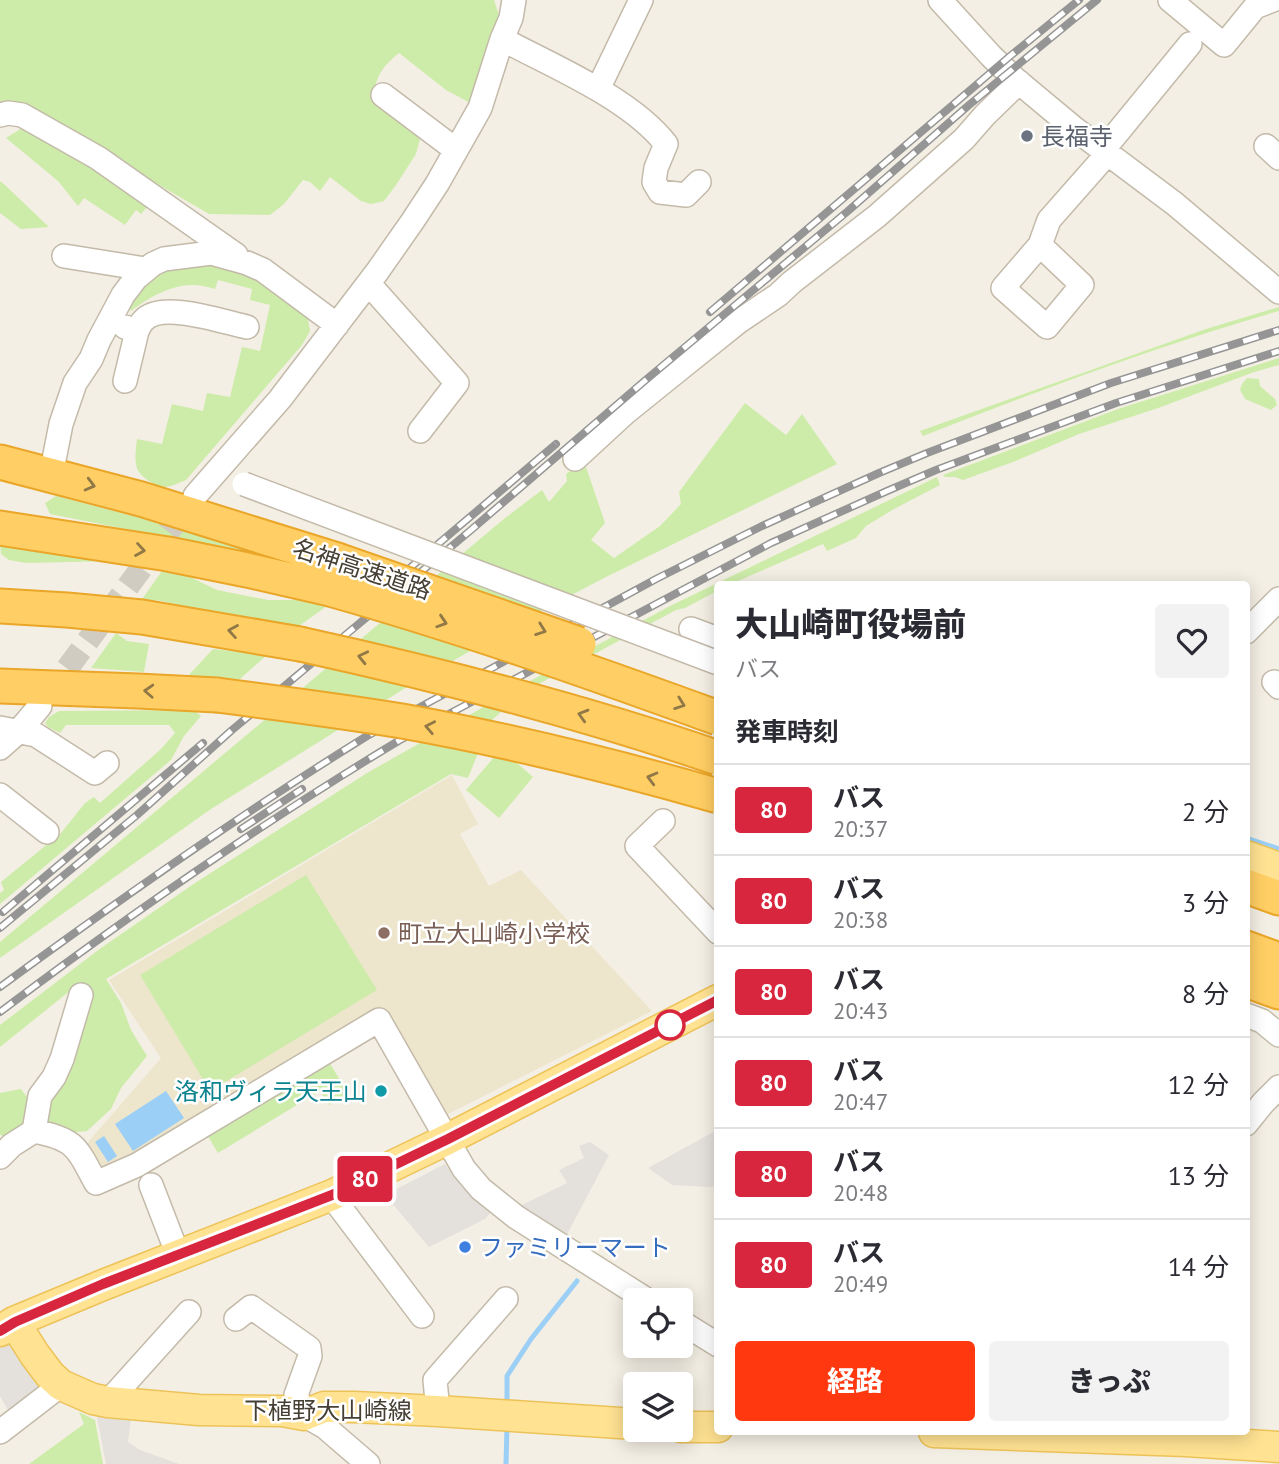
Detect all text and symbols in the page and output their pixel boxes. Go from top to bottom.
place label: 長福寺 [1041,121,1113,152]
marker: 長福寺 [1019,128,1035,144]
one-way arrow [84,477,96,492]
street label: 名神高速道路 [289,532,435,606]
one-way arrow [134,542,146,557]
text: 大山崎町役場前 [735,602,966,645]
button: heart [1155,604,1229,678]
one-way arrow [436,614,448,628]
one-way arrow [534,622,546,636]
one-way arrow [227,625,239,640]
one-way arrow [357,651,369,666]
text: バス [735,654,781,683]
one-way arrow [143,684,154,699]
one-way arrow [674,696,686,710]
one-way arrow [577,708,589,723]
text: 発車時刻 [735,715,839,748]
one-way arrow [424,720,436,735]
one-way arrow [646,771,658,786]
text: バス [833,781,885,814]
text: 80 [760,794,787,825]
text: 2 分 [1182,795,1229,828]
text: 20:37 [833,814,888,843]
text: バス [833,872,885,905]
text: 80 [760,885,787,916]
text: 3 分 [1182,886,1229,919]
text: 20:38 [833,905,888,934]
place label: 町立大山崎小学校 [398,918,590,949]
marker: 町立大山崎小学校 [376,925,392,941]
text: バス [833,963,885,996]
text: 80 [760,976,787,1007]
text: 8 分 [1182,977,1229,1010]
text: 20:43 [833,996,888,1025]
unlabelled marker [655,1010,685,1040]
text: バス [833,1054,885,1087]
text: 80 [760,1067,787,1098]
text: 12 分 [1168,1068,1229,1101]
place label: 洛和ヴィラ天王山 [175,1076,367,1107]
marker: 洛和ヴィラ天王山 [373,1083,389,1099]
text: 20:47 [833,1087,888,1116]
text: バス [833,1145,885,1178]
line badge: 80 [334,1156,396,1202]
text: 80 [760,1158,787,1189]
text: 13 分 [1168,1159,1229,1192]
text: 80 [351,1163,379,1194]
text: 20:48 [833,1178,888,1207]
place label: ファミリーマート [479,1232,671,1263]
text: バス [833,1236,885,1269]
marker: ファミリーマート [457,1239,473,1255]
text: 80 [760,1249,787,1280]
text: 14 分 [1168,1250,1229,1283]
text: 20:49 [833,1269,888,1298]
map controls [623,1288,693,1442]
button: locate [623,1288,693,1358]
button: 経路 [735,1341,975,1421]
button: きっぷ [989,1341,1229,1421]
button: layers [623,1372,693,1442]
street label: 下植野大山崎線 [244,1395,412,1426]

